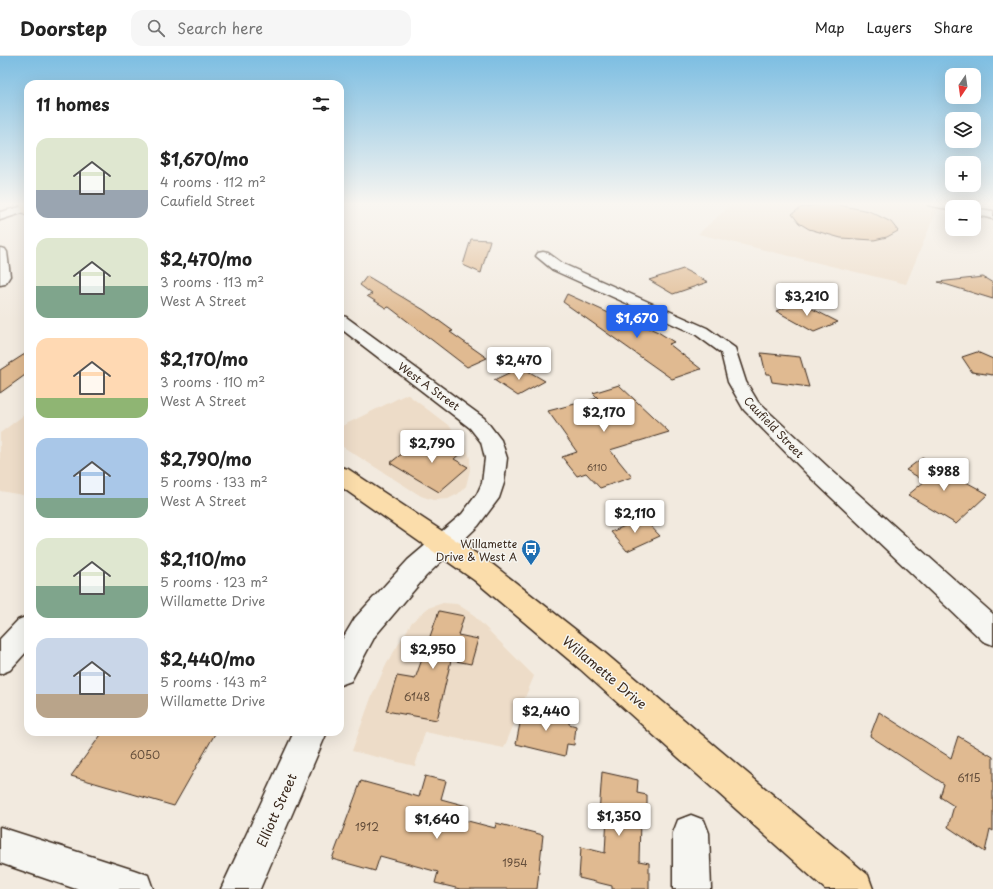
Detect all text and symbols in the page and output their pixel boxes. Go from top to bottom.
search box [131,10,411,46]
text: Doorstep [20,14,107,42]
text: Search here [177,16,263,39]
icon: search [145,17,167,39]
text: Map [815,17,845,38]
text: Layers [867,17,912,38]
text: Share [934,17,973,38]
north arrow [945,68,981,104]
map controls [945,68,981,236]
text: 11 homes [36,91,110,117]
icon: filters [310,93,332,115]
button: layers [945,112,981,148]
text: $1,670/mo [160,146,248,172]
icon: home [68,154,116,202]
button: + [945,156,981,192]
text: 4 rooms · 112 m² [160,172,266,191]
text: Caufield Street [160,191,255,210]
button: − [945,200,981,236]
text: $2,470/mo [160,246,252,272]
icon: home [68,254,116,302]
text: 3 rooms · 113 m² [160,272,264,291]
pin: $3,210 [774,283,840,317]
text: $3,210 [785,286,829,305]
text: West A Street [160,291,246,310]
pin: $1,670 [604,305,670,339]
text: $1,670 [615,308,659,327]
text: $2,170/mo [160,346,248,372]
pin: $2,470 [486,347,552,381]
text: $2,470 [496,350,542,369]
icon: home [68,354,116,402]
street label: West A Street [395,358,464,415]
text: 3 rooms · 110 m² [160,372,265,391]
text: West A Street [160,391,246,410]
street label: Caufield Street [740,392,808,462]
pin: $2,170 [571,399,637,433]
text: $2,170 [583,402,625,421]
pin: $2,790 [399,430,465,464]
text: $2,790 [409,433,455,452]
text: $2,790/mo [160,446,251,472]
icon: home [68,454,116,502]
pin: $988 [920,458,968,492]
house number: 6110 [587,460,607,474]
text: $988 [928,461,960,480]
text: 5 rooms · 133 m² [160,472,268,491]
text: West A Street [160,491,246,510]
pin: $2,110 [602,500,668,534]
text: $2,110 [614,503,656,522]
place label: Willamette Drive & West A [436,535,517,565]
bus stop icon: Willamette Drive & West A [520,538,542,566]
text: $2,110/mo [160,546,246,572]
icon: home [68,554,116,602]
text: 5 rooms · 123 m² [160,572,268,591]
text: Willamette Drive [160,591,265,610]
street label: Willamette Drive [559,631,651,713]
pin: $2,950 [400,636,466,670]
text: $2,950 [410,639,456,658]
text: $2,440/mo [160,646,255,672]
icon: home [68,654,116,702]
text: 5 rooms · 143 m² [160,672,267,691]
house number: 6148 [404,688,430,705]
text: Willamette Drive [160,691,265,710]
pin: $2,440 [513,698,579,732]
text: $2,440 [522,701,570,720]
house number: 6050 [130,746,160,763]
house number: 6115 [957,769,981,786]
street label: Elliott Street [251,770,301,850]
pin: $1,350 [586,803,652,837]
pin: $1,640 [404,806,470,840]
text: $1,350 [597,806,641,825]
text: $1,640 [414,809,460,828]
house number: 1912 [355,818,379,835]
house number: 1954 [502,854,528,871]

